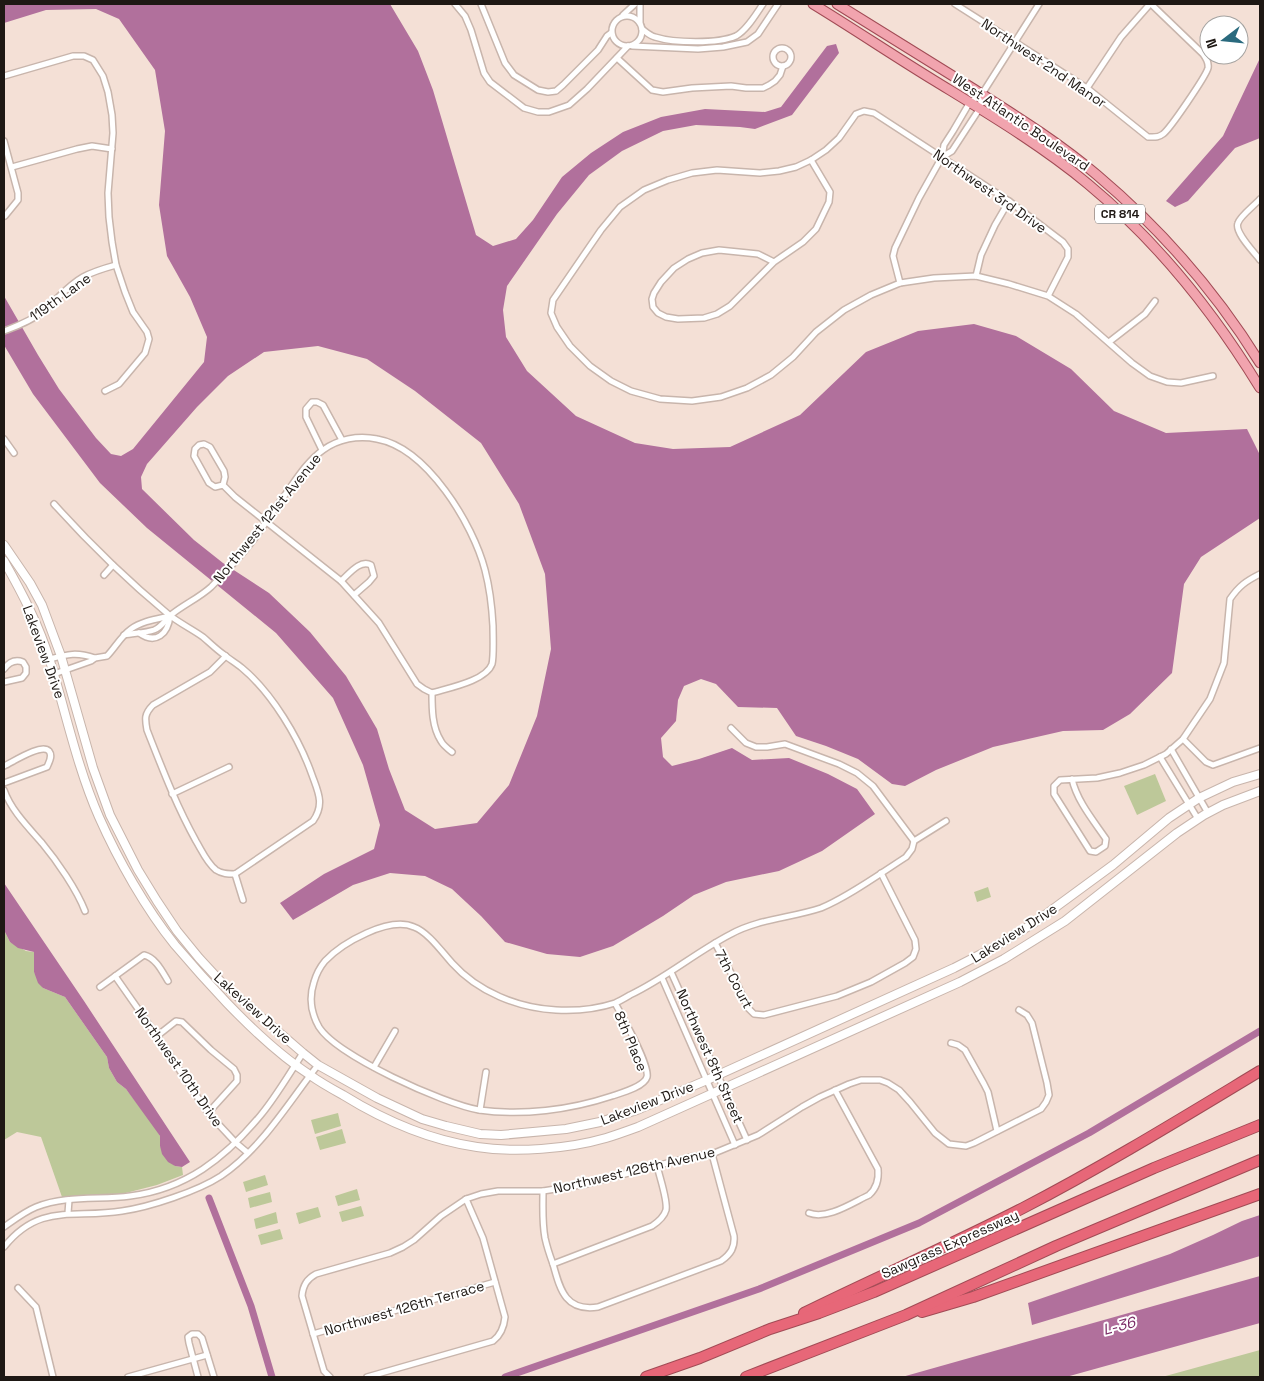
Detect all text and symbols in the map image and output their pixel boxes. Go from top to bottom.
street label: Northwest 2nd Manor [978,14,1110,112]
north arrow [1199,15,1249,65]
text: N [1202,37,1221,51]
street label: West Atlantic Boulevard [949,69,1093,175]
street label: Northwest 3rd Drive [930,145,1050,237]
road number: CR 814 [1095,204,1145,223]
street label: 119th Lane [26,269,94,325]
street label: Northwest 121st Avenue [209,450,325,586]
street label: Lakeview Drive [19,603,69,701]
street label: Lakeview Drive [968,899,1060,967]
street label: 7th Court [711,946,757,1012]
street label: Lakeview Drive [210,968,296,1048]
street label: Northwest 8th Street [672,986,748,1126]
street label: Northwest 10th Drive [131,1004,227,1130]
street label: 8th Place [610,1008,652,1074]
street label: Lakeview Drive [598,1077,696,1129]
street label: Northwest 126th Avenue [551,1143,717,1197]
street label: Sawgrass Expressway [878,1206,1022,1282]
street label: Northwest 126th Terrace [322,1276,486,1340]
water label: L-36 [1101,1312,1139,1339]

